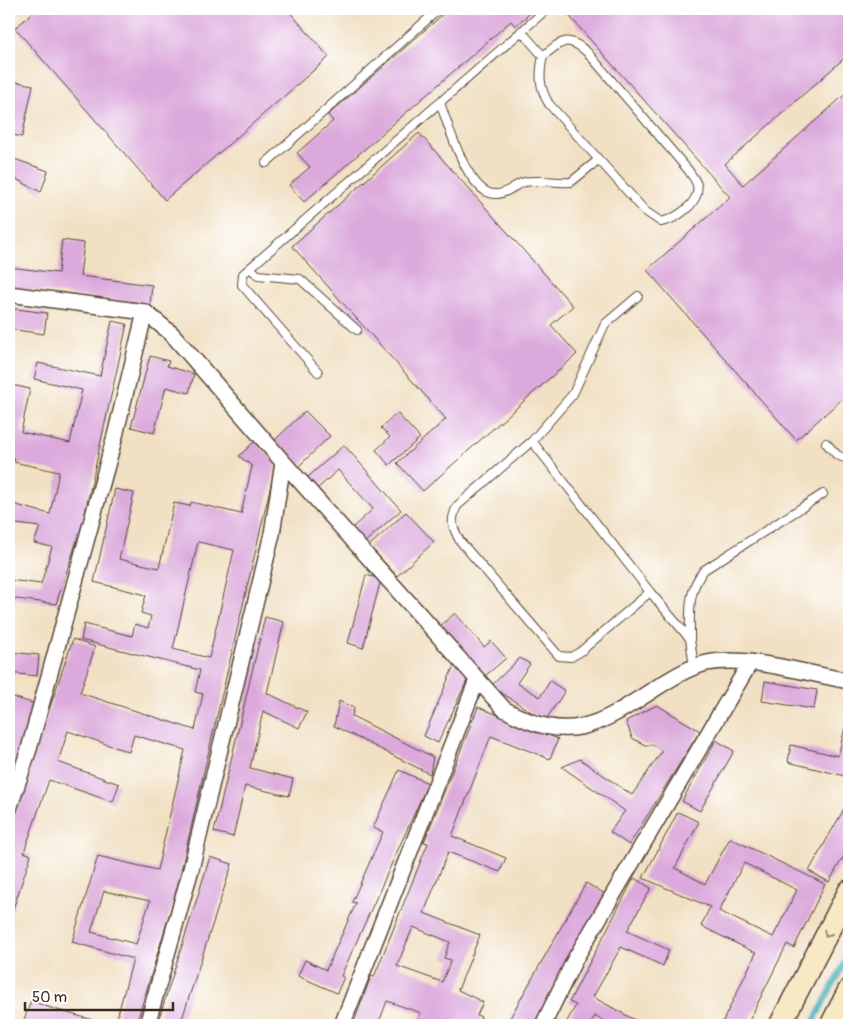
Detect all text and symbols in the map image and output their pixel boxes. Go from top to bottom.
one-way arrow [823,929,833,938]
scale bar [25,979,172,1011]
text: 50 m [32,988,67,1007]

